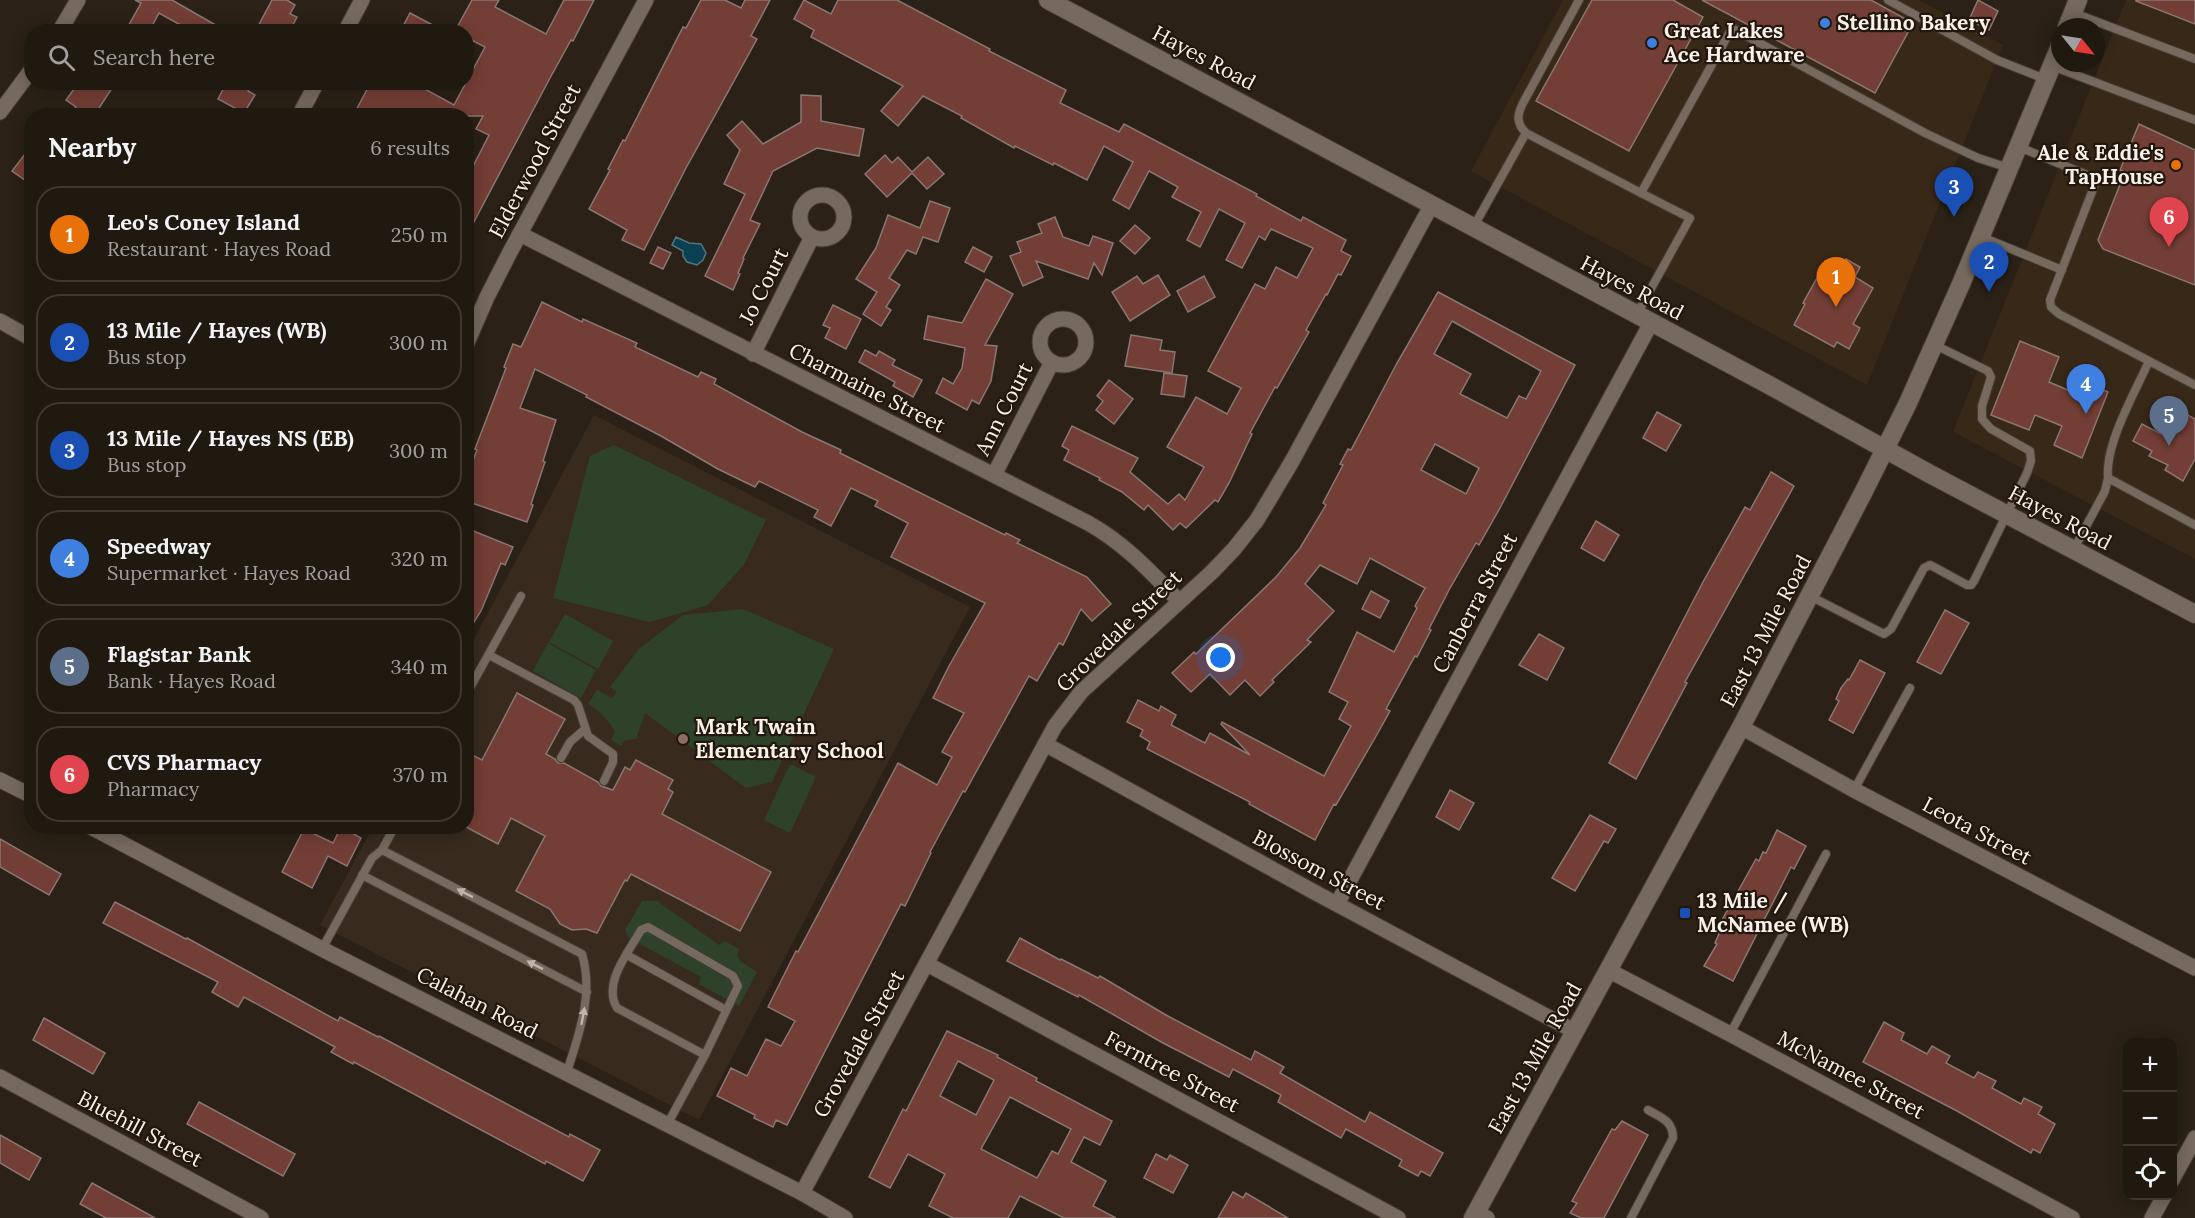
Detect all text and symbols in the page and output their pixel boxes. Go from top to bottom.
place label: Stellino Bakery [1837,9,1991,36]
marker: Stellino Bakery [1818,16,1832,30]
place label: Great Lakes Ace Hardware [1664,17,1805,68]
north arrow [2051,18,2105,72]
street label: Hayes Road [1148,19,1260,96]
search box [24,24,474,90]
marker: Great Lakes Ace Hardware [1645,36,1659,50]
icon: search [45,41,78,74]
text: Search here [93,43,215,71]
street label: Elderwood Street [483,78,587,242]
text: Nearby [48,131,136,164]
text: 6 results [370,135,450,160]
place label: Ale & Eddie's TapHouse [2037,139,2164,190]
marker: Ale & Eddie's TapHouse [2169,158,2183,172]
pin: 3 [1934,168,1974,217]
pin: 6 [2150,198,2188,247]
text: Leo's Coney Island [107,208,300,236]
text: 1 [65,222,74,247]
text: 250 m [391,222,448,247]
text: Restaurant · Hayes Road [107,236,331,261]
street label: Jo Court [732,242,795,330]
pin: 2 [1970,242,2008,292]
street label: Hayes Road [1576,249,1688,326]
pin: 1 [1816,258,1856,307]
text: 13 Mile / Hayes (WB) [107,316,327,344]
text: 2 [64,330,75,355]
text: 300 m [389,330,448,355]
street label: Charmaine Street [785,337,951,439]
text: Bus stop [107,344,186,369]
street label: Ann Court [968,357,1039,461]
pin: 4 [2066,364,2106,414]
pin: 5 [2150,396,2188,446]
text: 13 Mile / Hayes NS (EB) [107,424,354,452]
text: 3 [64,438,75,463]
text: 300 m [389,438,448,463]
text: Bus stop [107,452,186,477]
street label: Hayes Road [2004,479,2116,556]
street label: Canberra Street [1426,527,1523,678]
text: Speedway [107,532,211,560]
text: 4 [64,546,75,571]
text: 320 m [391,546,448,571]
street label: East 13 Mile Road [1714,550,1817,712]
text: Supermarket · Hayes Road [107,560,351,585]
street label: Grovedale Street [1050,563,1188,697]
text: Flagstar Bank [107,640,251,668]
your location [1206,643,1235,672]
text: 5 [64,654,75,679]
text: 340 m [390,654,448,679]
text: Bank · Hayes Road [107,668,276,693]
place label: Mark Twain Elementary School [695,713,884,764]
marker: Mark Twain Elementary School [676,732,690,746]
text: CVS Pharmacy [107,748,261,776]
text: 6 [64,762,75,787]
text: 370 m [393,762,448,787]
text: Pharmacy [107,776,199,801]
street label: Leota Street [1918,791,2037,871]
street label: Blossom Street [1248,823,1391,916]
place label: 13 Mile / McNamee (WB) [1697,887,1849,938]
one-way arrow [456,888,473,898]
marker: 13 Mile / McNamee (WB) [1678,906,1692,920]
street label: Calahan Road [412,960,542,1045]
one-way arrow [526,960,543,970]
street label: Grovedale Street [807,965,911,1122]
street label: East 13 Mile Road [1482,977,1587,1138]
one-way arrow [579,1007,588,1026]
street label: McNamee Street [1773,1024,1930,1125]
street label: Ferntree Street [1100,1025,1245,1119]
map controls [2123,1038,2177,1200]
button: + [2123,1038,2177,1092]
street label: Bluehill Street [73,1084,208,1173]
button: − [2123,1092,2177,1146]
button: locate [2123,1146,2177,1200]

